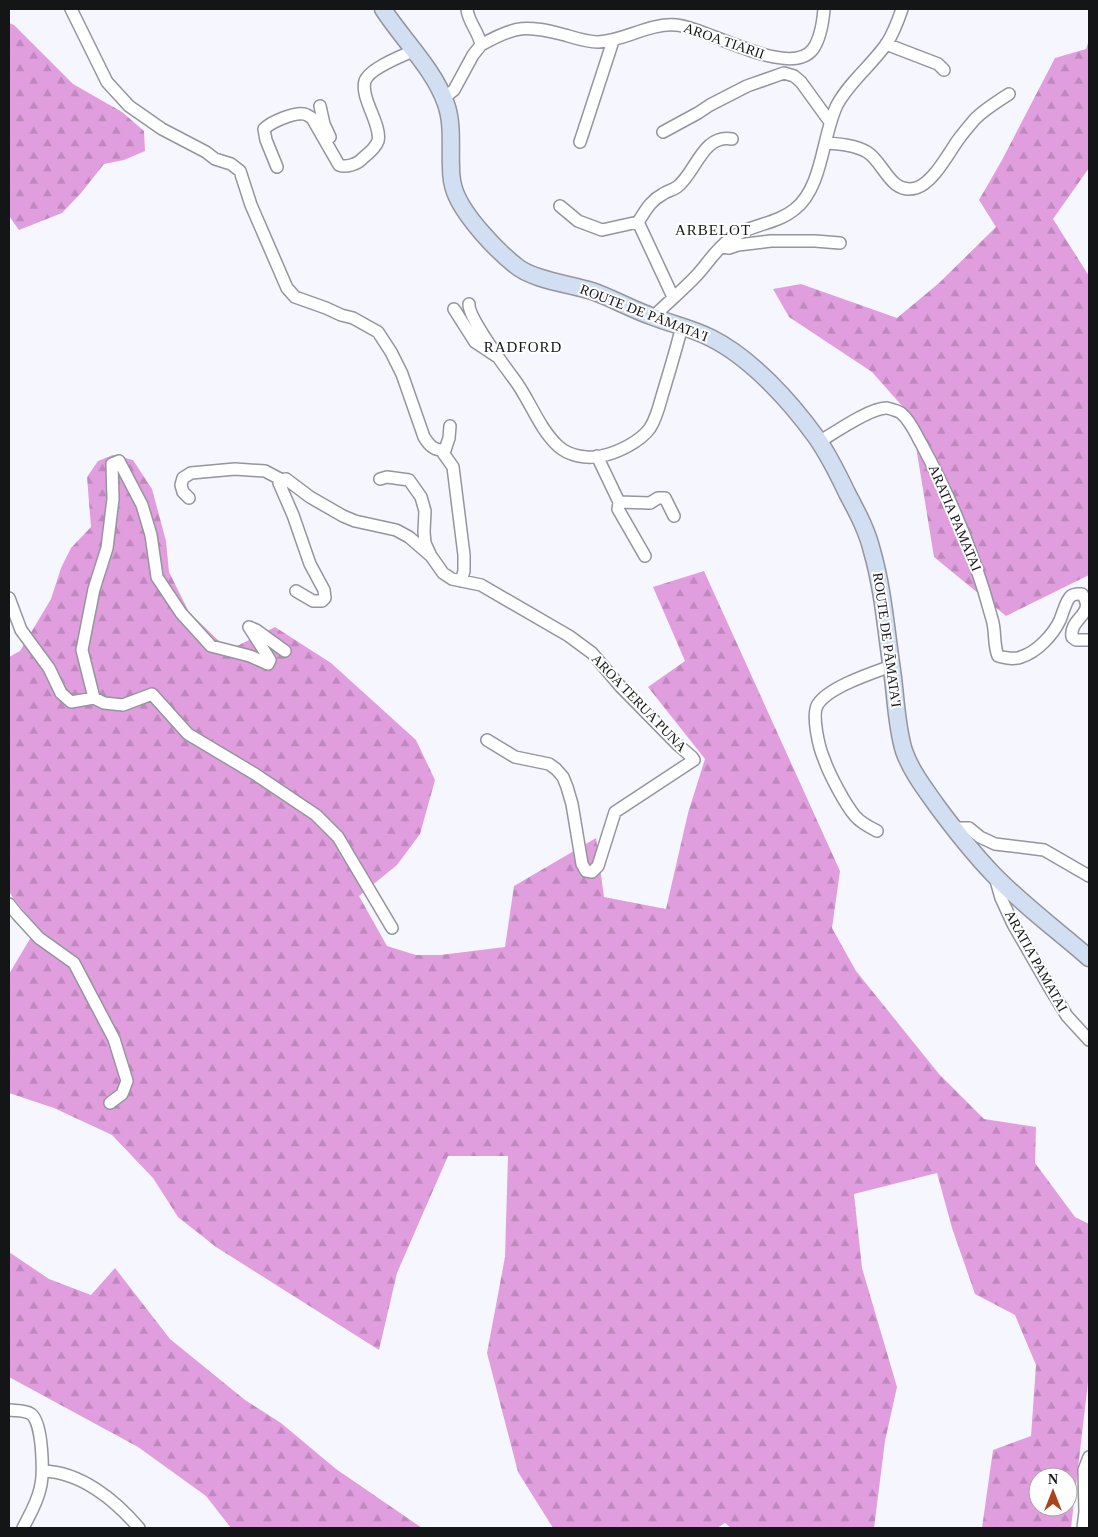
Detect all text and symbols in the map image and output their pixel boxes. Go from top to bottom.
street label: AROA TIARII [682,20,767,62]
district label: ARBELOT [675,222,751,238]
street label: ROUTE DE PĀMATA'I [578,282,710,344]
district label: RADFORD [484,339,562,355]
street label: ARATIA PAMATAI [926,463,984,574]
street label: ROUTE DE PĀMATA'I [870,572,904,709]
street label: AROA TERUA PUNA [589,651,690,755]
street label: ARATIA PAMATAI [1002,908,1070,1015]
north arrow [1028,1467,1078,1517]
text: N [1048,1472,1058,1487]

